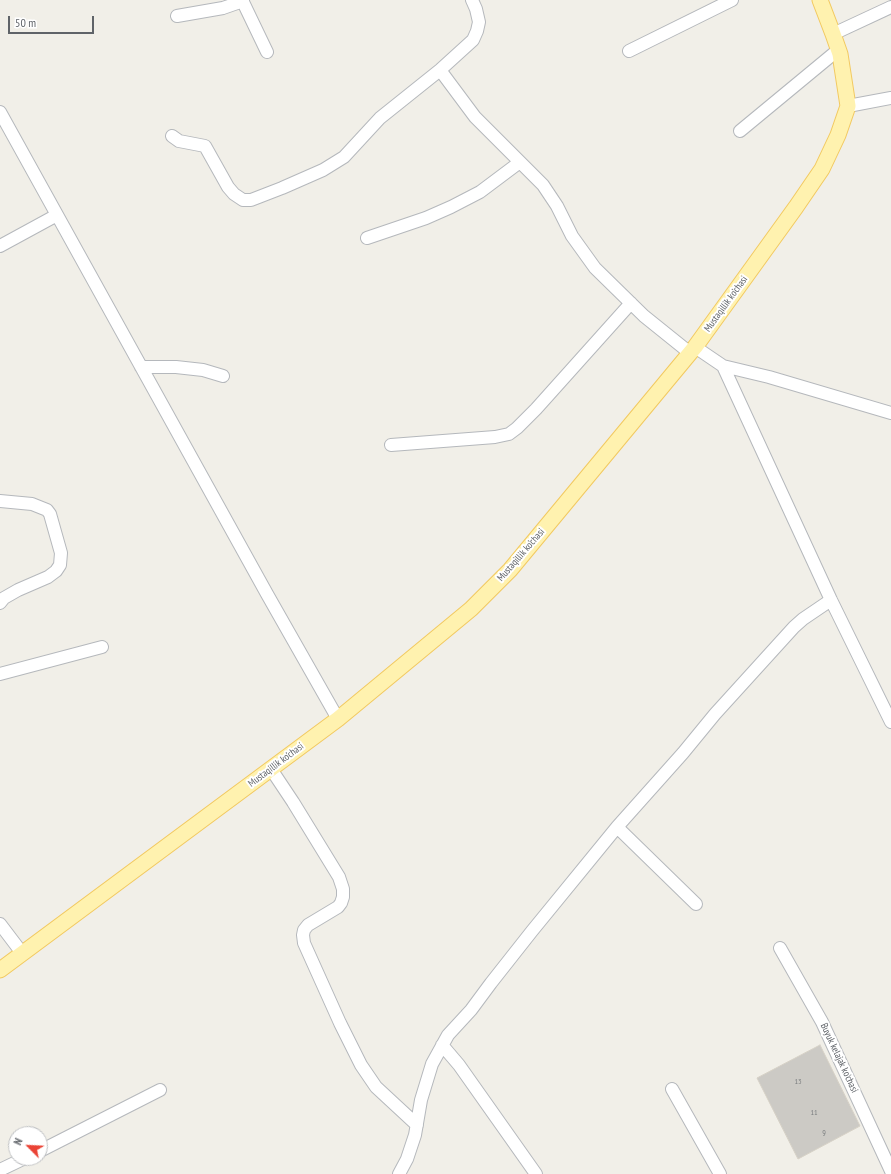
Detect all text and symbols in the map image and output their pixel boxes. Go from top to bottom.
scale bar [10,8,96,34]
text: 50 m [15,15,36,30]
street label: Mustaqillik ko’chasi [702,274,750,334]
street label: Mustaqillik ko’chasi [495,526,547,584]
street label: Mustaqillik ko’chasi [246,740,306,790]
street label: Buyuk kelajak ko'chasi [818,1021,860,1095]
house number: 13 [794,1077,802,1087]
house number: 11 [810,1108,818,1118]
north arrow [8,1126,48,1166]
house number: 9 [822,1128,826,1138]
text: N [10,1136,26,1147]

